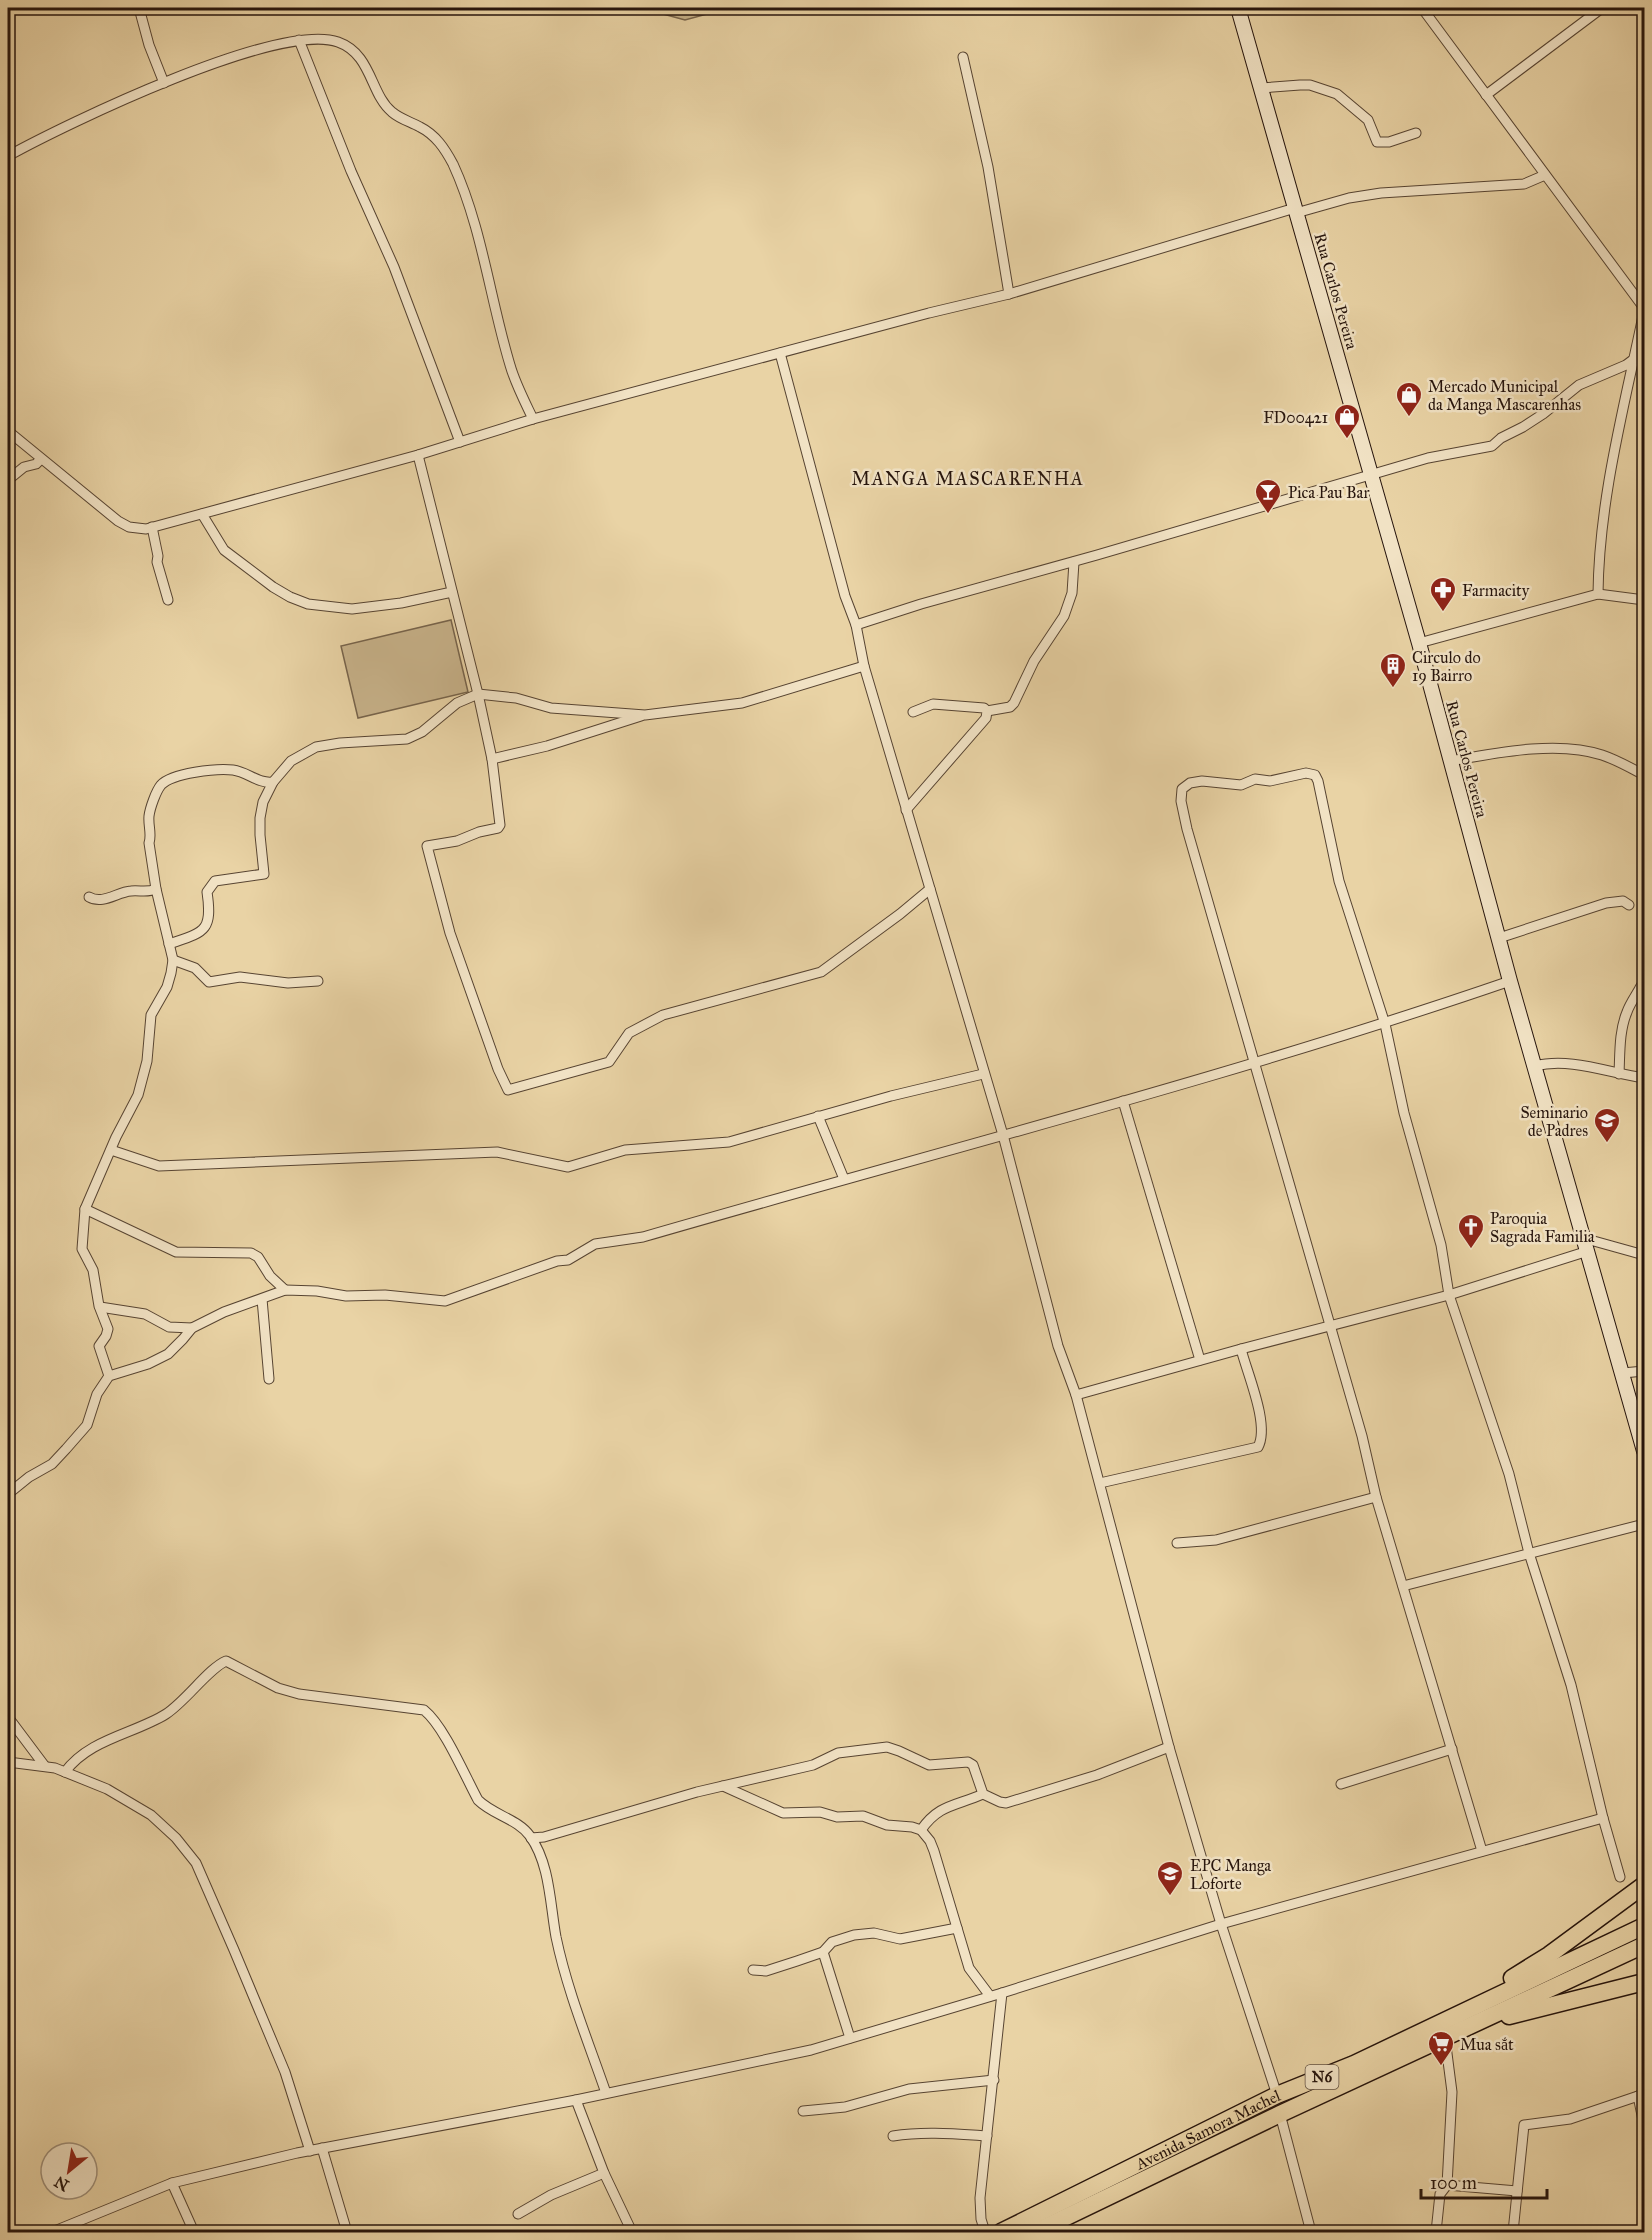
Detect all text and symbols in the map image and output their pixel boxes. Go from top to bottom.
street label: Rua Carlos Pereira [1310,231,1362,352]
place label: Mercado Municipal da Manga Mascarenhas [1428,377,1581,415]
shop icon: Mercado Municipal da Manga Mascarenhas [1394,380,1424,418]
shop icon: FD00421 [1332,402,1362,440]
place label: FD00421 [1263,408,1328,427]
district label: MANGA MASCARENHA [852,468,1084,490]
bar icon: Pica Pau Bar [1253,477,1283,515]
place label: Pica Pau Bar [1288,483,1369,502]
pharmacy icon: Farmacity [1428,575,1458,613]
place label: Farmacity [1462,581,1530,600]
place label: Circulo do 19 Bairro [1412,648,1481,685]
building icon: Circulo do 19 Bairro [1378,651,1408,689]
street label: Rua Carlos Pereira [1442,698,1492,820]
place label: Seminario de Padres [1520,1103,1588,1140]
school or university icon: Seminario de Padres [1592,1106,1622,1144]
place label: Paroquia Sagrada Familia [1490,1209,1595,1247]
church icon: Paroquia Sagrada Familia [1456,1212,1486,1250]
place label: EPC Manga Loforte [1190,1856,1271,1893]
school or university icon: EPC Manga Loforte [1155,1859,1185,1897]
supermarket icon: Mua sắt [1426,2029,1456,2067]
place label: Mua sắt [1460,2035,1514,2054]
road number: N6 [1306,2065,1338,2089]
street label: Avenida Samora Machel [1132,2085,1283,2174]
north arrow [39,2141,99,2201]
scale bar [1421,2162,1547,2200]
text: N [51,2172,72,2195]
text: 100 m [1430,2172,1477,2194]

